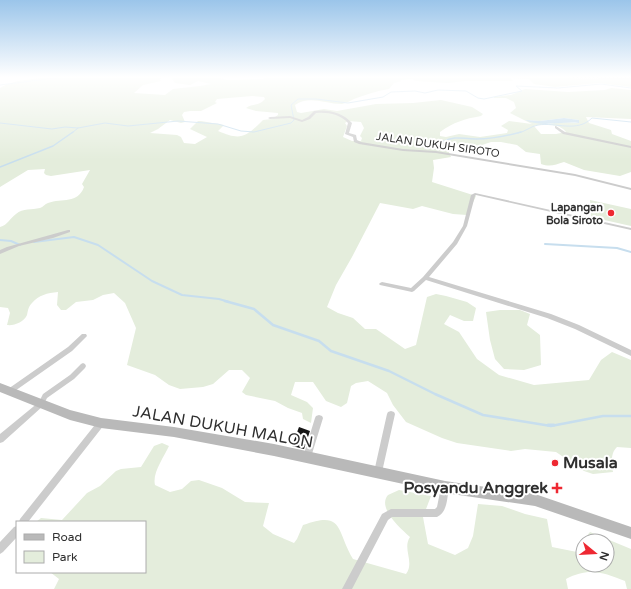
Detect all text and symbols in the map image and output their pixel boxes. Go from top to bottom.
street label: JALAN DUKUH SIROTO [375,130,501,160]
place label: Lapangan Bola Siroto [546,201,603,227]
marker: Lapangan Bola Siroto [606,208,616,218]
street label: JALAN DUKUH MALON [131,401,315,453]
place label: Musala [563,453,618,473]
marker: Musala [550,458,560,468]
place label: Posyandu Anggrek [403,478,548,498]
marker: Posyandu Anggrek [551,482,563,494]
legend [16,521,146,573]
text: Road [52,530,82,544]
north arrow [575,533,615,573]
text: Park [52,550,78,564]
text: N [596,550,612,562]

